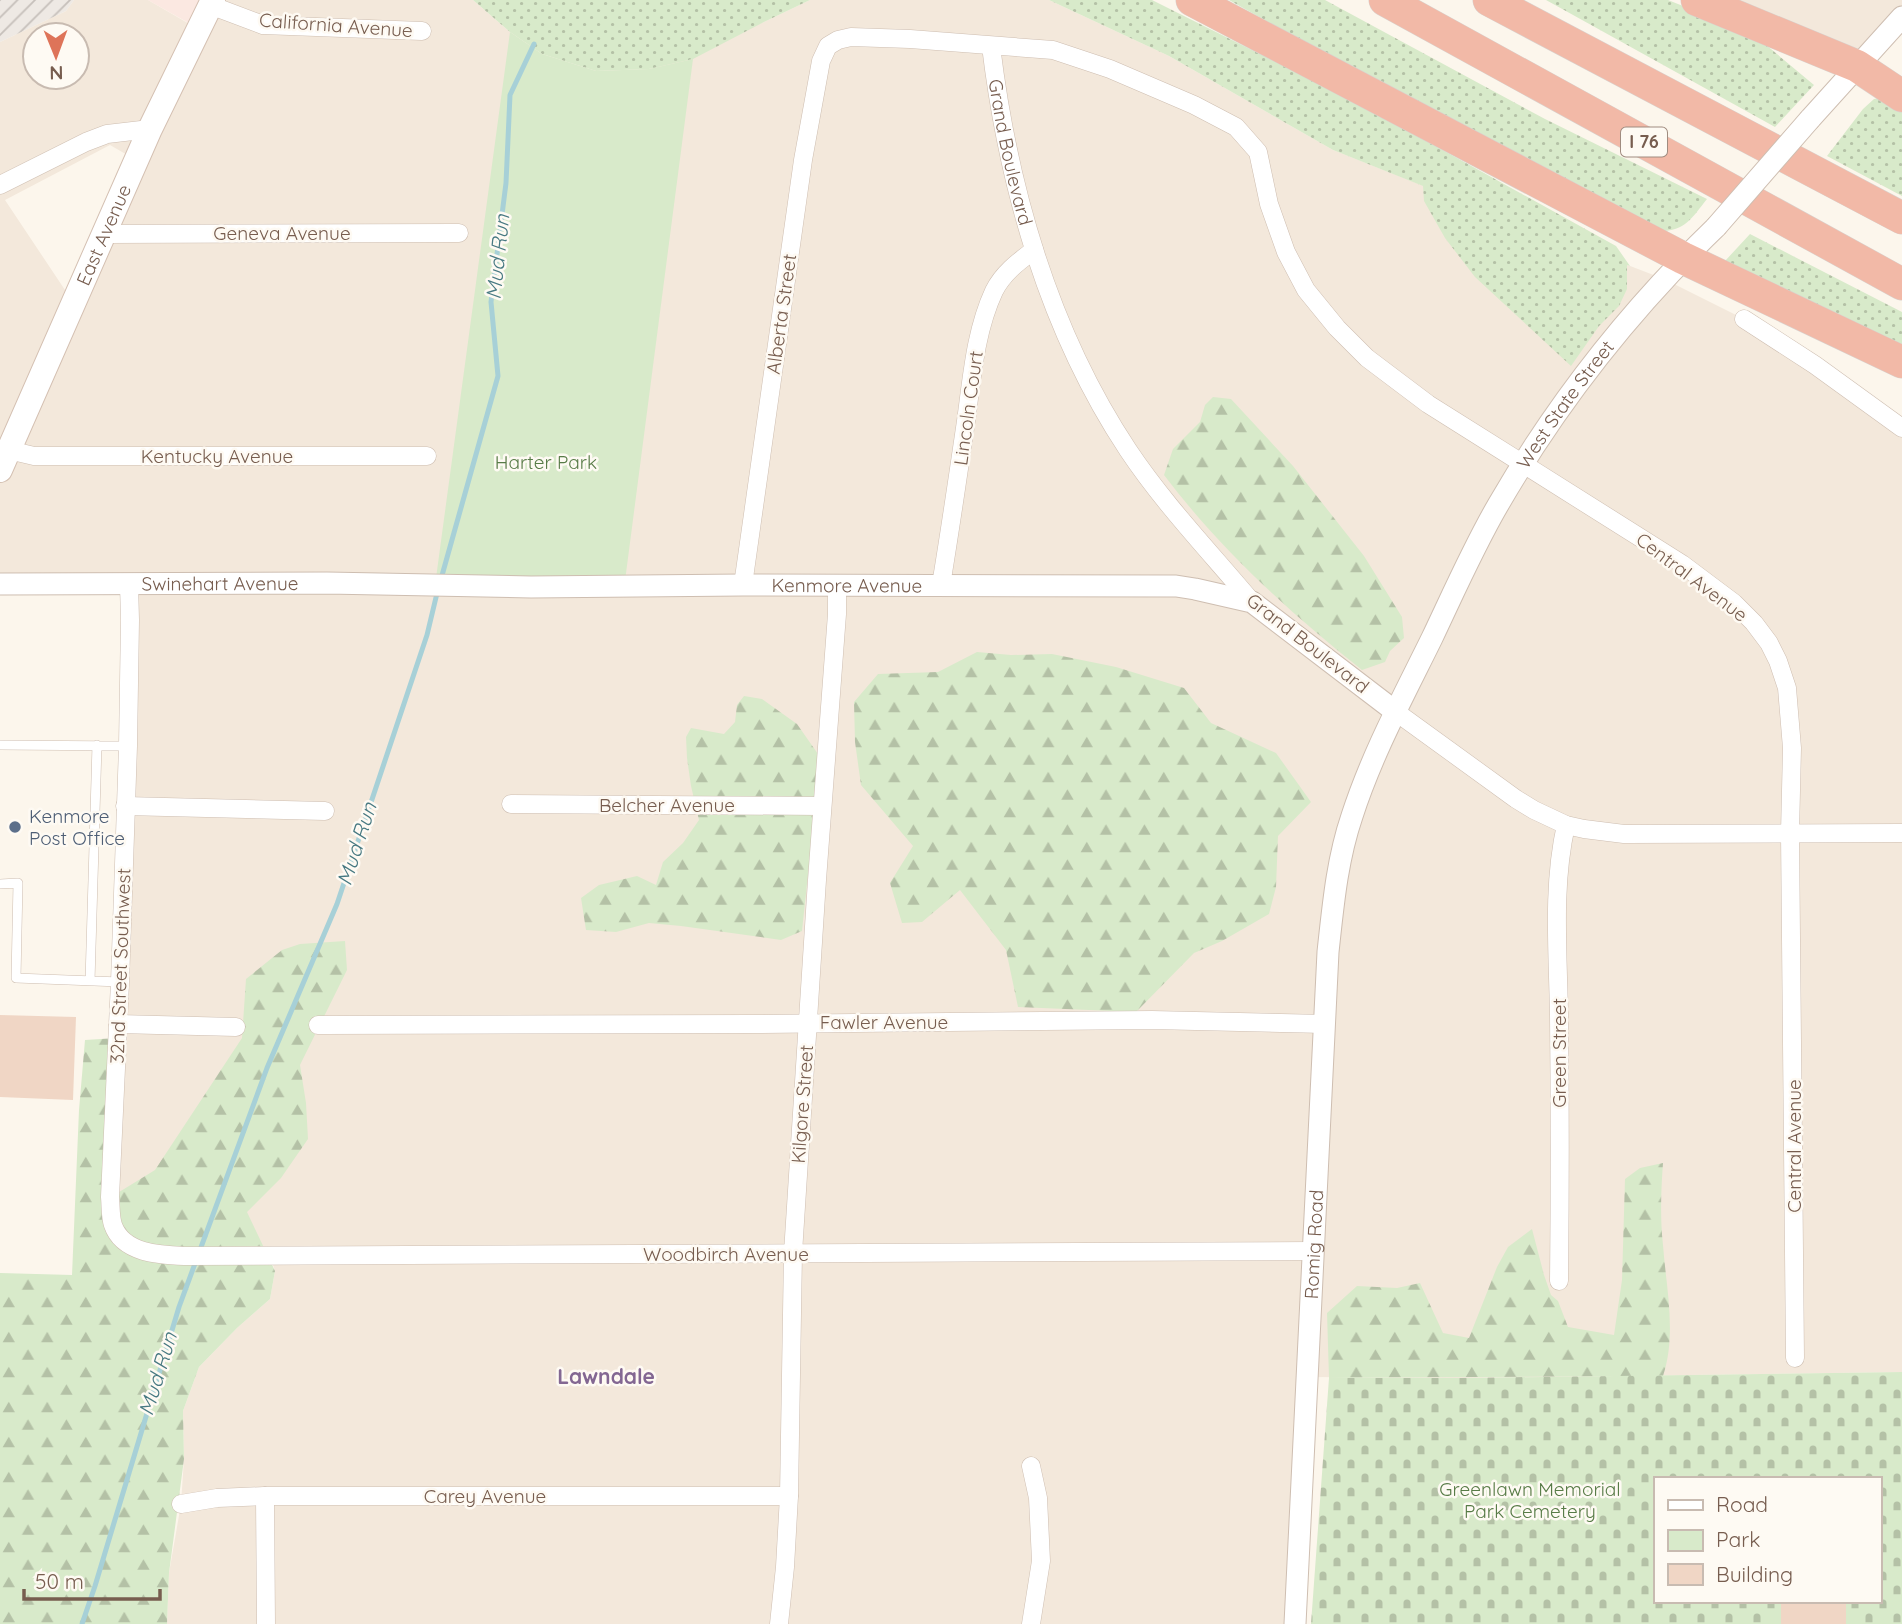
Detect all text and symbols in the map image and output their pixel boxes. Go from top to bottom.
street label: California Avenue [258,8,414,42]
north arrow [21,21,91,91]
text: N [49,61,63,85]
street label: Grand Boulevard [984,77,1038,228]
road number: I 76 [1621,127,1667,156]
street label: East Avenue [71,181,136,289]
water label: Mud Run [480,212,515,301]
street label: Geneva Avenue [213,221,351,245]
street label: Alberta Street [761,252,801,376]
street label: West State Street [1511,335,1619,473]
street label: Lincoln Court [948,349,988,467]
street label: Kentucky Avenue [141,444,293,468]
park label: Harter Park [495,450,597,474]
street label: Central Avenue [1631,527,1753,627]
street label: Swinehart Avenue [141,571,299,596]
street label: Kenmore Avenue [771,573,922,597]
street label: Grand Boulevard [1242,588,1374,698]
street label: Belcher Avenue [599,793,735,817]
water label: Mud Run [330,798,382,888]
place label: Kenmore Post Office [29,804,125,850]
marker: Kenmore Post Office [7,819,23,835]
street label: 32nd Street Southwest [105,868,135,1064]
street label: Green Street [1547,998,1571,1108]
street label: Fawler Avenue [820,1010,948,1034]
street label: Kilgore Street [786,1044,818,1164]
street label: Central Avenue [1782,1079,1806,1213]
street label: Romig Road [1299,1189,1328,1300]
street label: Woodbirch Avenue [643,1242,809,1266]
water label: Mud Run [132,1328,182,1419]
district label: Lawndale [557,1363,655,1389]
park label: Greenlawn Memorial Park Cemetery [1439,1477,1621,1523]
legend [1654,1477,1881,1603]
street label: Carey Avenue [424,1484,546,1508]
text: Road [1716,1491,1768,1517]
text: Park [1716,1526,1760,1552]
scale bar [24,1558,161,1602]
text: Building [1716,1561,1793,1587]
text: 50 m [35,1568,84,1594]

